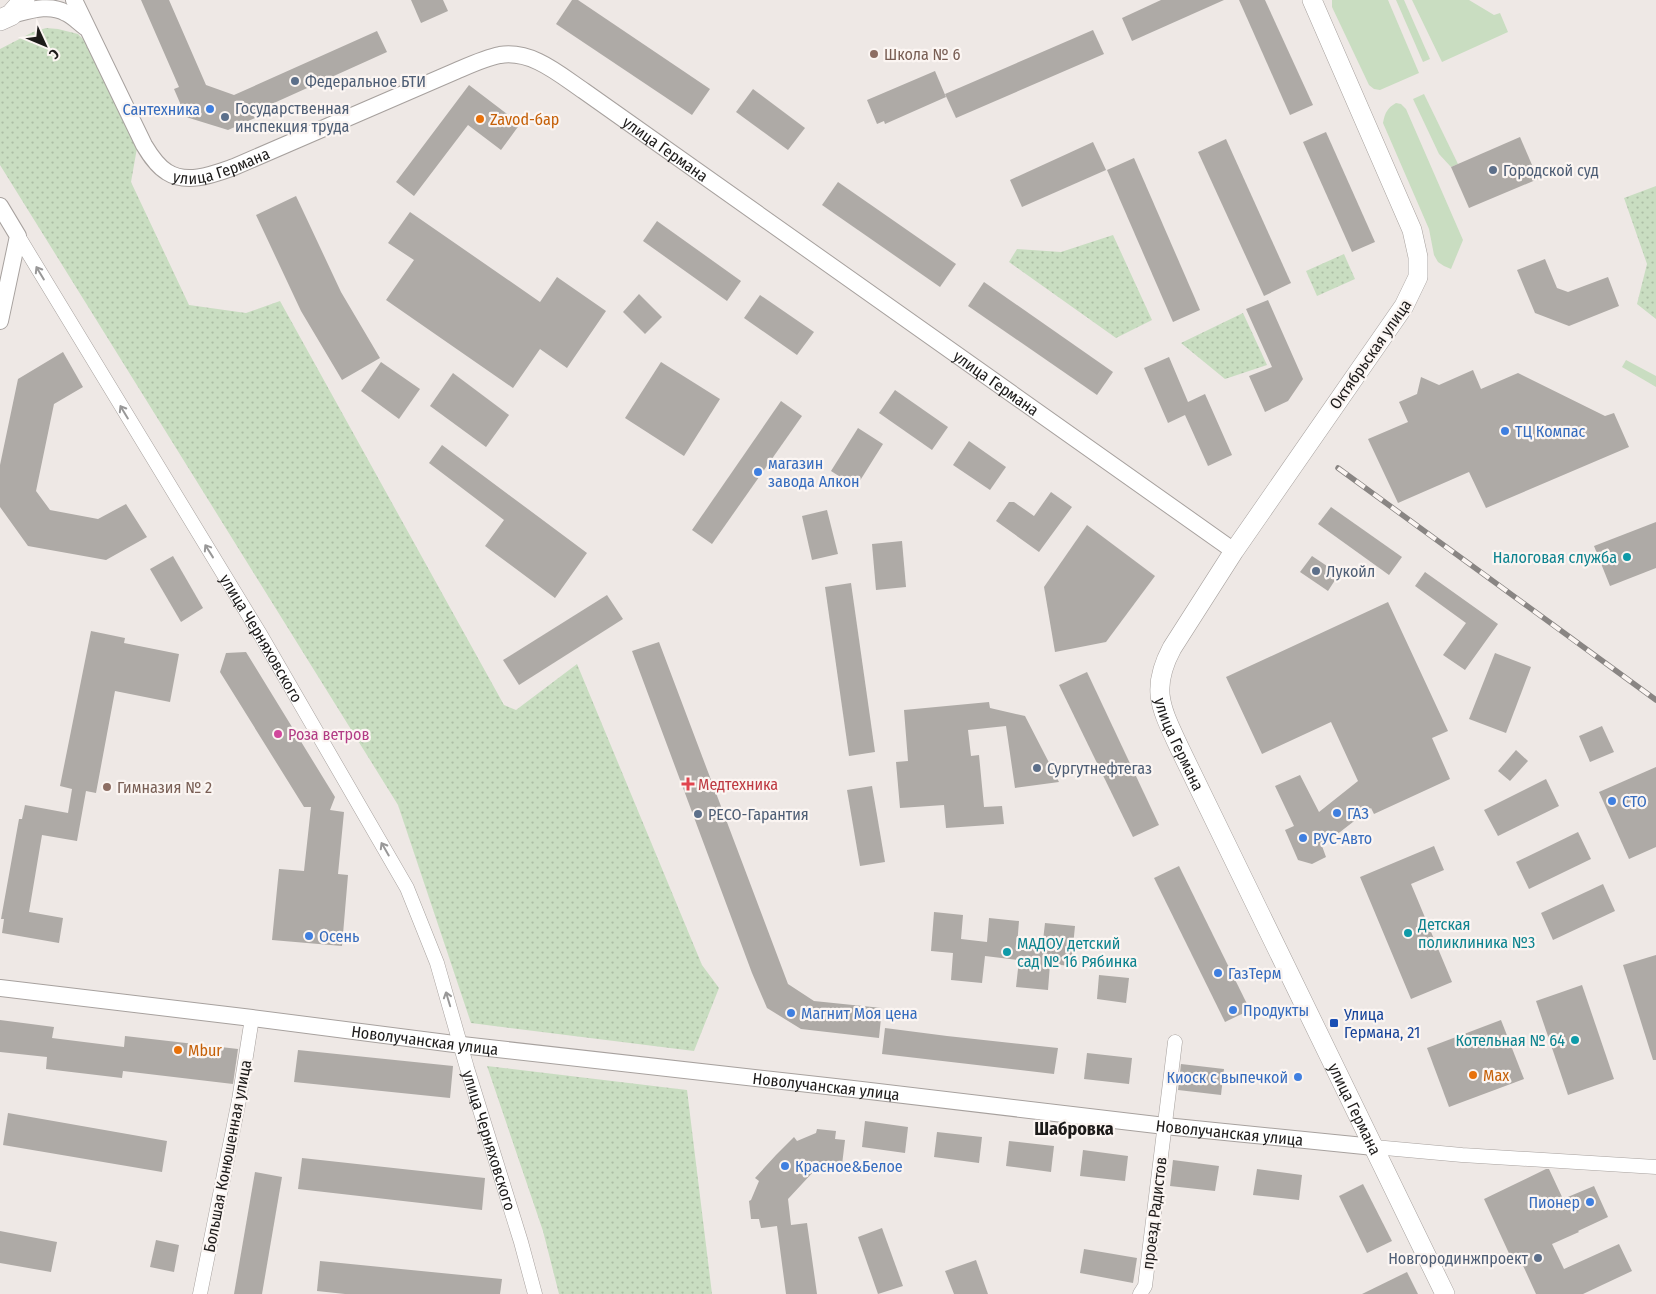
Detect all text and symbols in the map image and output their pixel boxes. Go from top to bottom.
north arrow [20,20,70,70]
text: С [45,45,63,63]
place label: Школа № 6 [884,45,960,64]
marker: Школа № 6 [868,48,880,60]
place label: Федеральное БТИ [305,72,426,91]
marker: Федеральное БТИ [289,75,301,87]
place label: Государственная инспекция труда [235,99,350,136]
place label: Сантехника [123,100,200,119]
marker: Сантехника [204,103,216,115]
place label: Zavod-бар [490,110,559,129]
marker: Государственная инспекция труда [219,111,231,123]
marker: Zavod-бар [474,113,486,125]
street label: улица Германа [619,113,712,186]
street label: улица Германа [171,144,273,188]
place label: Городской суд [1503,161,1599,180]
marker: Городской суд [1487,164,1499,176]
one-way arrow [35,266,45,280]
street label: Октябрьская улица [1325,296,1415,413]
street label: улица Германа [950,346,1042,420]
one-way arrow [119,405,129,419]
place label: ТЦ Компас [1515,422,1586,441]
marker: ТЦ Компас [1499,425,1511,437]
place label: магазин завода Алкон [768,454,860,491]
marker: магазин завода Алкон [752,466,764,478]
one-way arrow [203,544,213,558]
place label: Налоговая служба [1493,548,1617,567]
marker: Налоговая служба [1621,551,1633,563]
place label: Лукойл [1326,562,1375,581]
marker: Лукойл [1310,565,1322,577]
street label: улица Черняховского [216,571,306,706]
street label: улица Германа [1151,696,1208,794]
place label: Роза ветров [288,725,369,744]
marker: Роза ветров [272,728,284,740]
place label: Сургутнефтегаз [1047,759,1152,778]
marker: Сургутнефтегаз [1031,762,1043,774]
place label: Медтехника [698,775,778,794]
place label: Гимназия № 2 [117,778,212,797]
marker: Медтехника [682,778,694,790]
marker: Гимназия № 2 [101,781,113,793]
place label: СТО [1622,792,1647,811]
marker: СТО [1606,795,1618,807]
place label: ГАЗ [1347,804,1369,823]
place label: РЕСО-Гарантия [708,805,809,824]
marker: ГАЗ [1331,807,1343,819]
marker: РЕСО-Гарантия [692,808,704,820]
place label: РУС-Авто [1313,829,1372,848]
marker: РУС-Авто [1297,832,1309,844]
one-way arrow [380,842,390,857]
place label: Детская поликлиника №3 [1417,915,1535,952]
place label: Осень [319,927,359,946]
marker: Детская поликлиника №3 [1402,927,1414,939]
marker: Осень [303,930,315,942]
place label: МАДОУ детский сад № 16 Рябинка [1017,934,1138,971]
marker: МАДОУ детский сад № 16 Рябинка [1001,946,1013,958]
place label: ГазТерм [1228,964,1281,983]
marker: ГазТерм [1212,967,1224,979]
one-way arrow [442,991,452,1007]
place label: Продукты [1243,1001,1309,1020]
place label: Магнит Моя цена [801,1004,918,1023]
marker: Продукты [1227,1004,1239,1016]
place label: Улица Германа, 21 [1343,1005,1420,1042]
marker: Магнит Моя цена [785,1007,797,1019]
marker: Улица Германа, 21 [1328,1017,1340,1029]
street label: Новолучанская улица [350,1022,499,1059]
place label: Котельная № 64 [1456,1031,1565,1050]
marker: Котельная № 64 [1569,1034,1581,1046]
place label: Mbur [188,1041,222,1060]
marker: Mbur [172,1044,184,1056]
street label: Большая Конюшенная улица [199,1058,256,1254]
street label: улица Германа [1324,1060,1385,1158]
place label: Max [1483,1066,1509,1085]
street label: улица Черняховского [458,1068,520,1213]
place label: Киоск с выпечкой [1166,1068,1288,1087]
street label: Новолучанская улица [752,1069,901,1104]
marker: Max [1467,1069,1479,1081]
marker: Киоск с выпечкой [1292,1071,1304,1083]
street label: Новолучанская улица [1155,1116,1304,1150]
district label: Шабровка [1034,1118,1114,1140]
street label: проезд Радистов [1138,1156,1171,1270]
place label: Красное&Белое [795,1157,903,1176]
marker: Красное&Белое [779,1160,791,1172]
place label: Пионер [1528,1193,1580,1212]
marker: Пионер [1584,1196,1596,1208]
place label: Новгородинжпроект [1388,1249,1529,1268]
marker: Новгородинжпроект [1532,1252,1544,1264]

